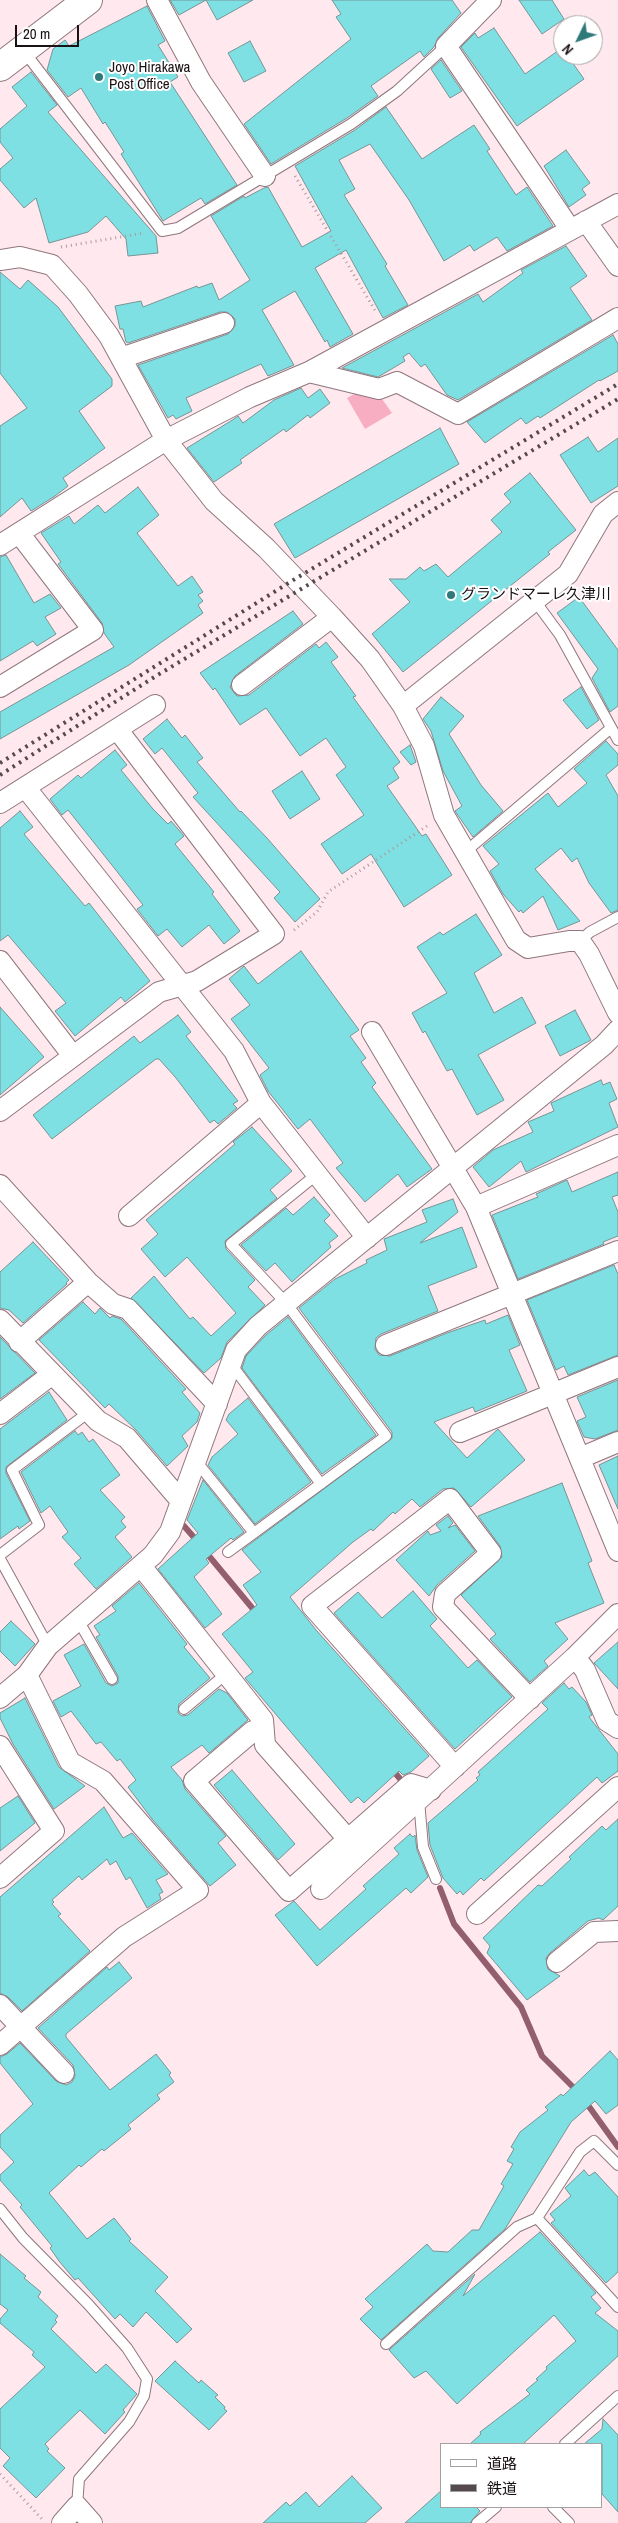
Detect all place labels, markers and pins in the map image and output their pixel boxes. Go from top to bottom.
place label: Joyo Hirakawa Post Office [109,59,190,94]
marker: Joyo Hirakawa Post Office [93,71,105,83]
place label: グランドマーレ久津川 [461,586,611,604]
marker: グランドマーレ久津川 [445,589,457,601]

